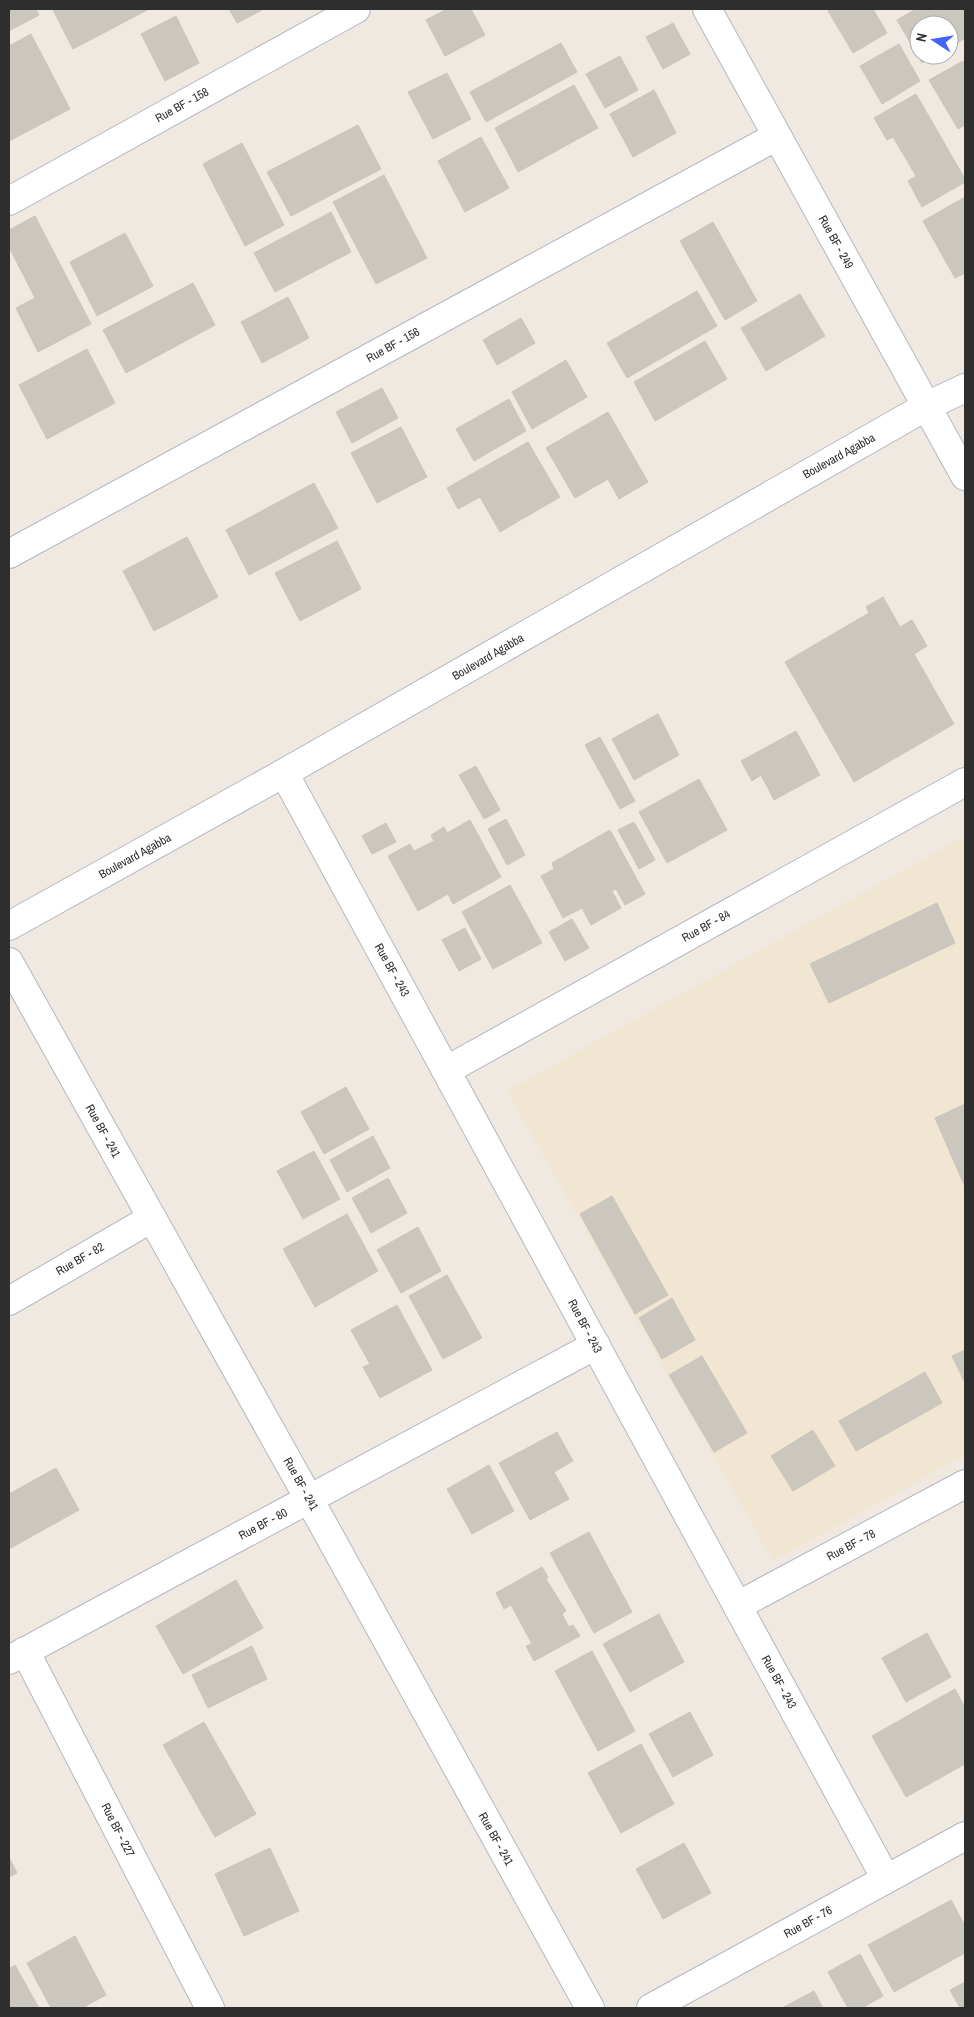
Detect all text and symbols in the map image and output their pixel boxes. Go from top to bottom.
north arrow [909,15,959,65]
text: N [912,31,931,43]
street label: Rue BF - 158 [153,84,211,126]
street label: Rue BF - 249 [815,213,857,271]
street label: Rue BF - 156 [364,324,422,366]
street label: Boulevard Agabba [800,429,879,482]
street label: Boulevard Agabba [449,630,527,684]
street label: Boulevard Agabba [96,829,175,882]
street label: Rue BF - 84 [679,906,734,946]
street label: Rue BF - 243 [371,941,413,999]
street label: Rue BF - 241 [82,1102,124,1161]
street label: Rue BF - 82 [53,1239,107,1279]
street label: Rue BF - 243 [564,1296,606,1356]
street label: Rue BF - 241 [280,1455,322,1514]
street label: Rue BF - 80 [236,1504,290,1544]
street label: Rue BF - 78 [824,1525,878,1565]
street label: Rue BF - 243 [758,1653,800,1711]
street label: Rue BF - 227 [98,1800,139,1860]
street label: Rue BF - 241 [475,1810,517,1869]
street label: Rue BF - 76 [781,1902,835,1942]

